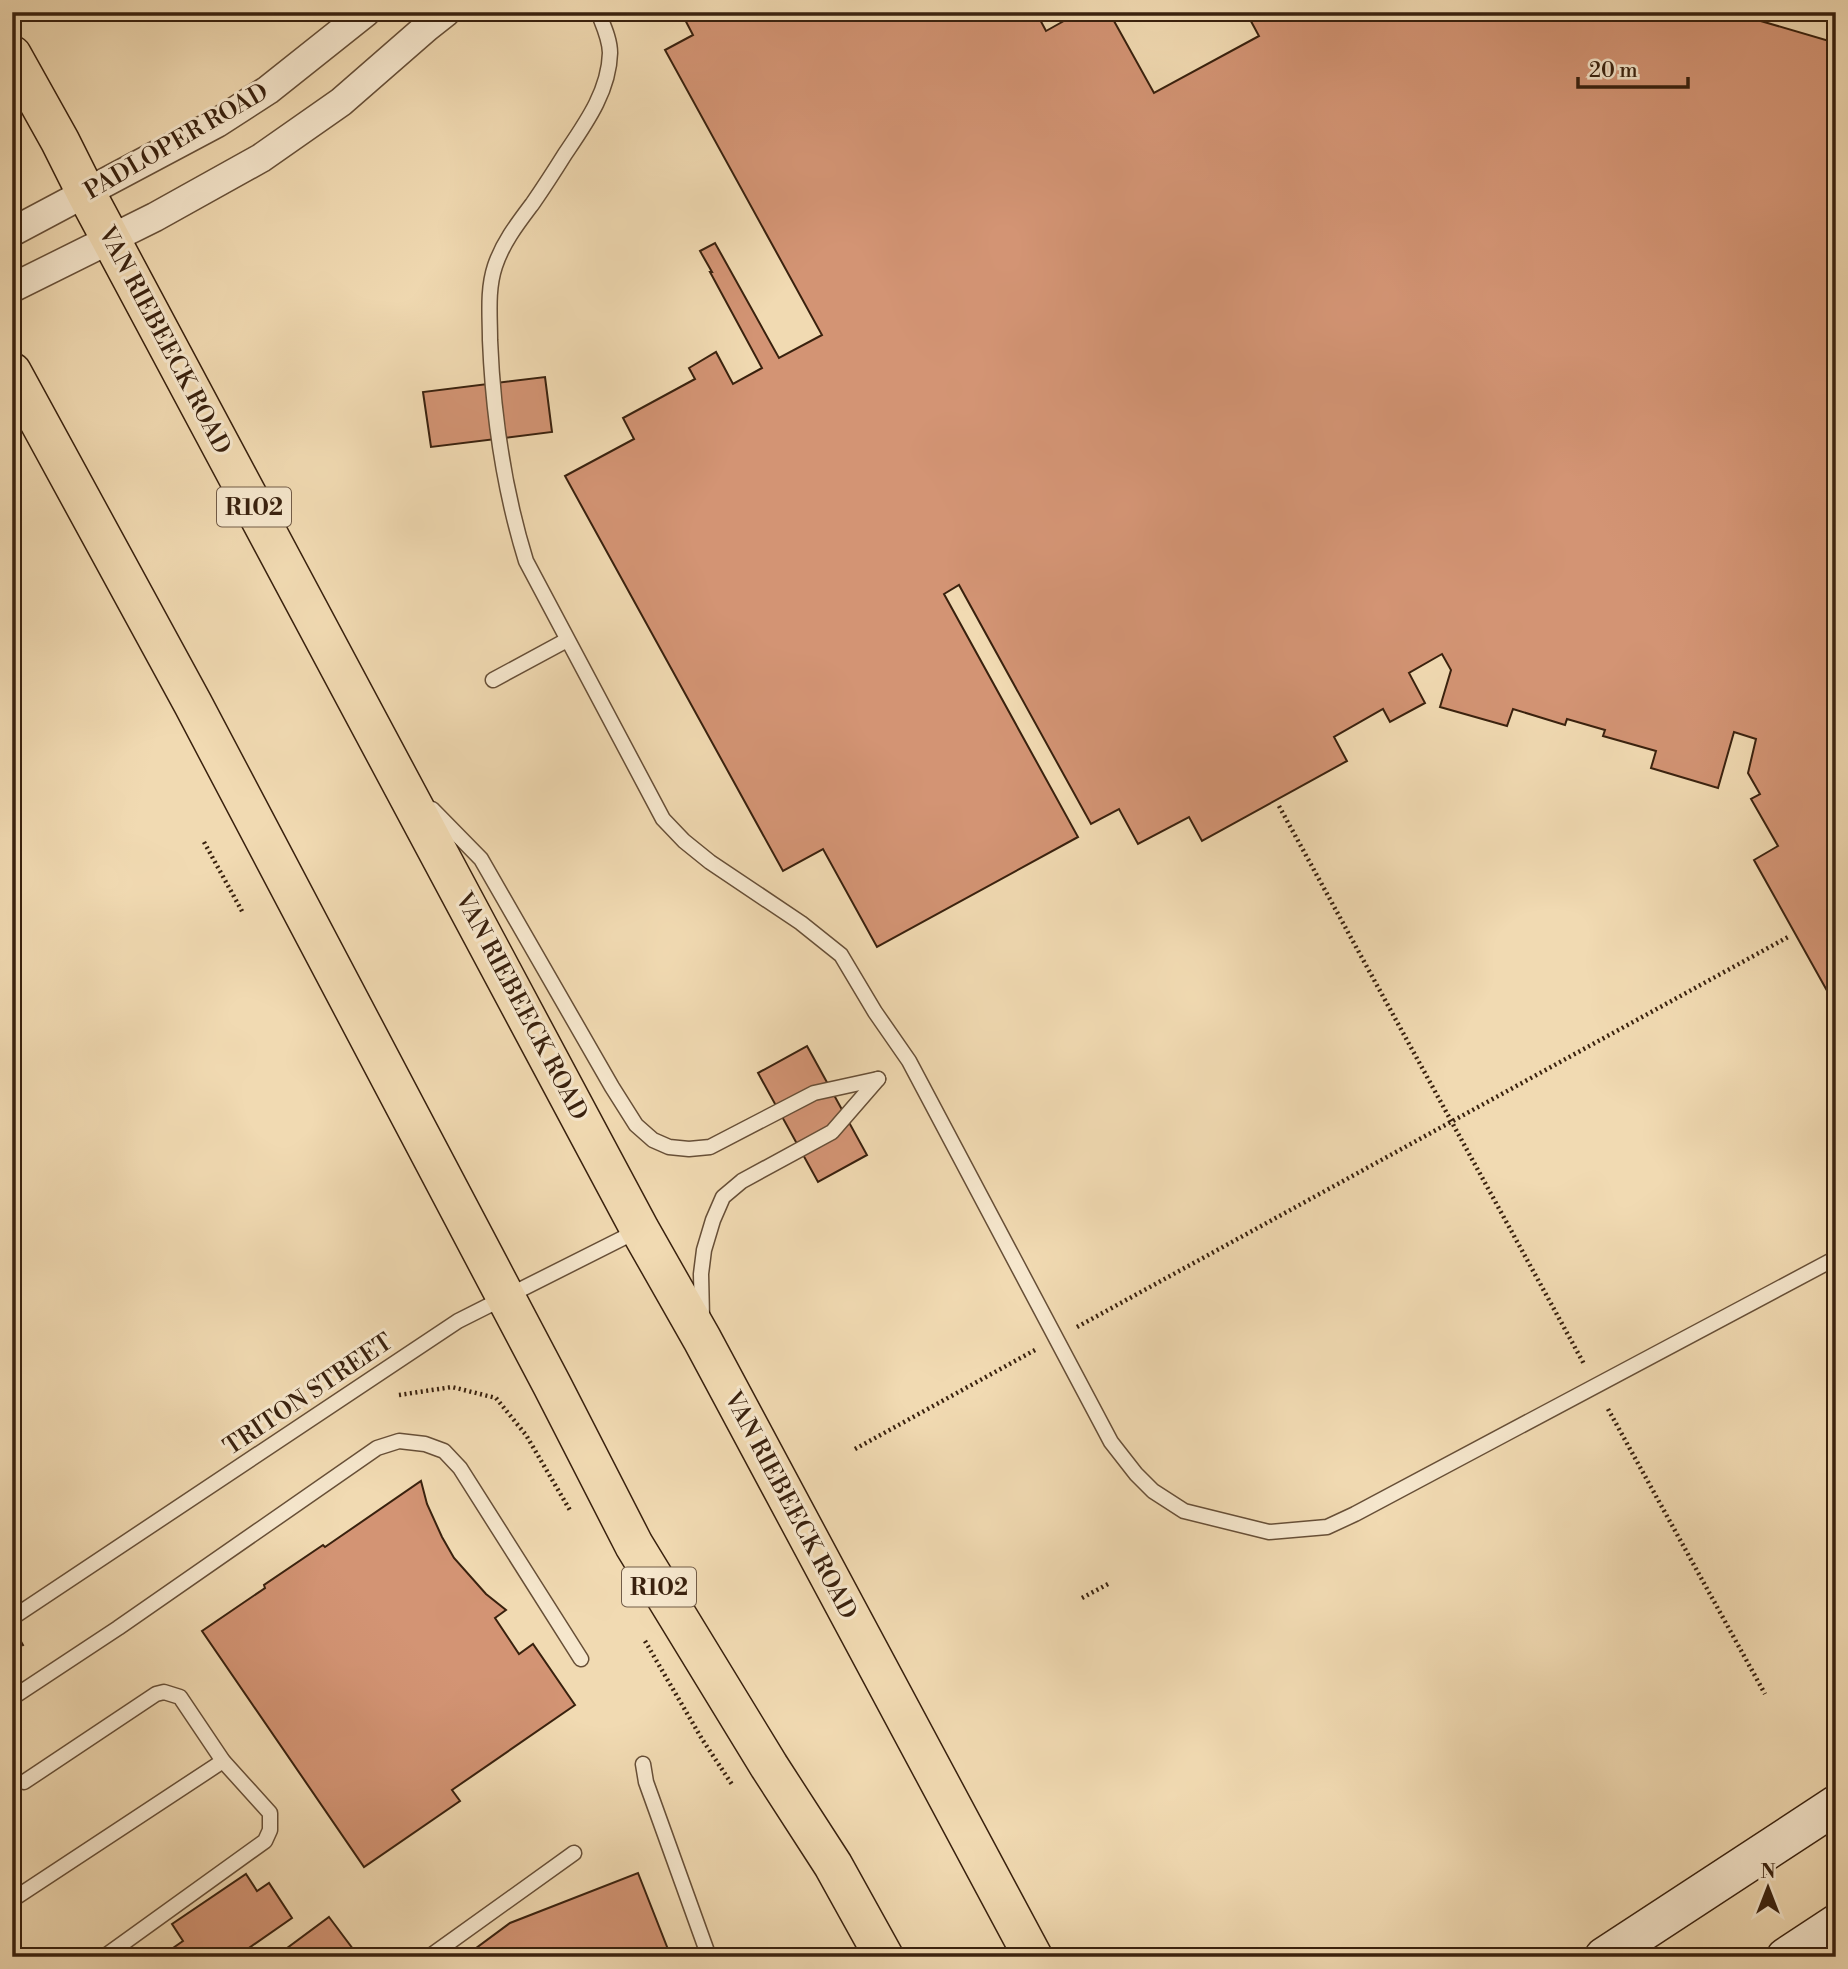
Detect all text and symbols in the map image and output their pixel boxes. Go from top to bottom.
scale bar [1578,46,1689,90]
text: 20 m [1589,58,1638,84]
street label: PADLOPER ROAD [79,77,274,207]
street label: VAN RIEBEECK ROAD [91,220,237,460]
road number: R102 [217,488,291,526]
street label: VAN RIEBEECK ROAD [448,886,594,1126]
street label: TRITON STREET [218,1327,399,1462]
street label: VAN RIEBEECK ROAD [717,1385,863,1625]
road number: R102 [622,1568,696,1606]
north arrow [1732,1854,1802,1924]
text: N [1760,1860,1776,1884]

